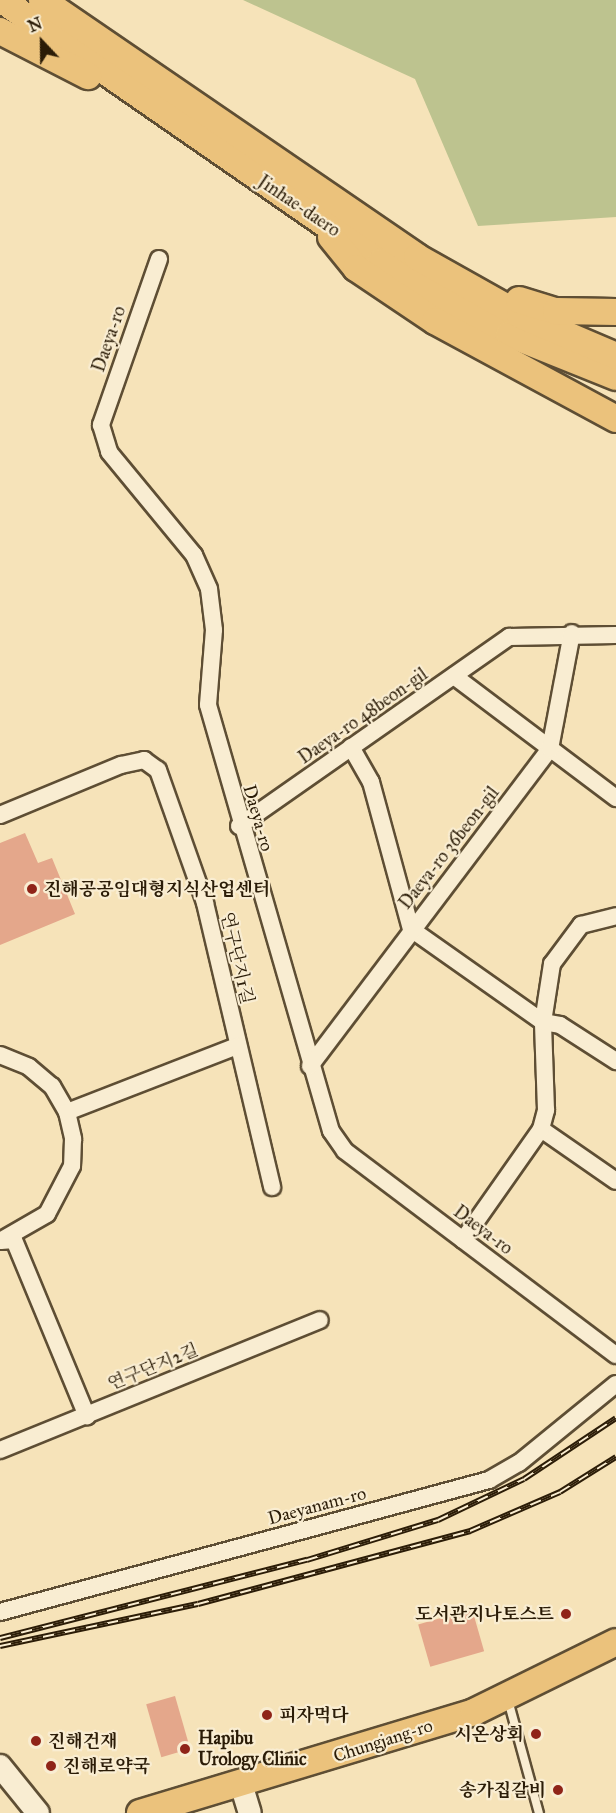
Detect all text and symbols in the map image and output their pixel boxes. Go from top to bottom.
north arrow [12,12,72,72]
text: N [25,13,45,36]
street label: Jinhae-daero [254,171,344,241]
street label: Daeya-ro [88,303,130,375]
street label: Daeya-ro 48beon-gil [294,663,432,769]
street label: Daeya-ro [238,782,278,854]
street label: Daeya-ro 36beon-gil [394,782,504,914]
place label: 진해공공임대형지식산업센터 [44,878,270,900]
marker: 진해공공임대형지식산업센터 [25,882,39,896]
street label: 연구단지1길 [216,910,258,1006]
street label: Daeya-ro [449,1201,517,1259]
street label: 연구단지2길 [105,1339,201,1395]
street label: Daeyanam-ro [265,1483,369,1529]
place label: 도서관지나토스트 [415,1603,554,1625]
marker: 도서관지나토스트 [559,1607,573,1621]
place label: 피자먹다 [279,1704,349,1726]
marker: 피자먹다 [260,1708,274,1722]
street label: Chungjang-ro [331,1715,435,1767]
place label: 시온상회 [454,1723,524,1745]
marker: 시온상회 [529,1727,543,1741]
place label: Hapibu Urology Clinic [198,1728,307,1770]
place label: 진해건재 [48,1730,118,1752]
marker: 진해건재 [29,1734,43,1748]
marker: Hapibu Urology Clinic [176,1740,194,1758]
place label: 진해로약국 [63,1755,150,1777]
marker: 진해로약국 [44,1759,58,1773]
place label: 송가집갈비 [459,1779,546,1801]
marker: 송가집갈비 [551,1783,565,1797]

